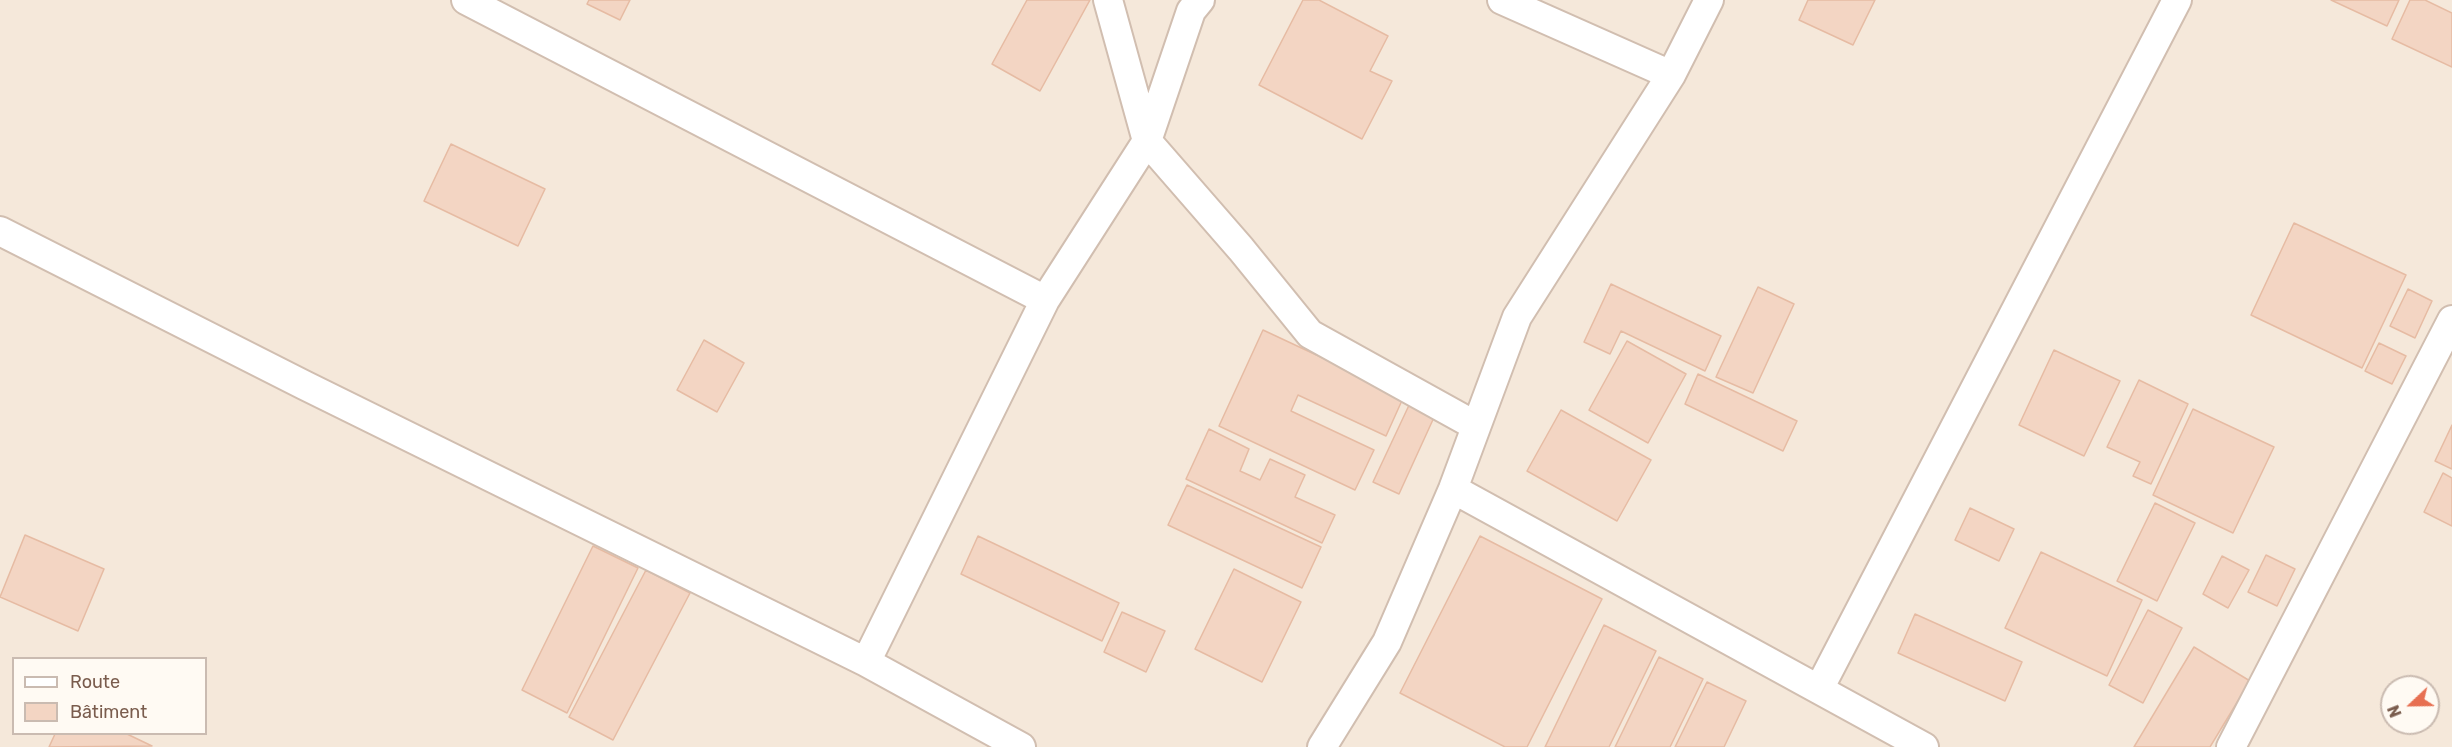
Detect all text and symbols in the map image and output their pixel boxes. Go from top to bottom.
legend [12,657,207,735]
text: Route [70,671,120,693]
north arrow [2380,675,2440,735]
text: Bâtiment [70,701,147,723]
text: N [2384,702,2406,720]

